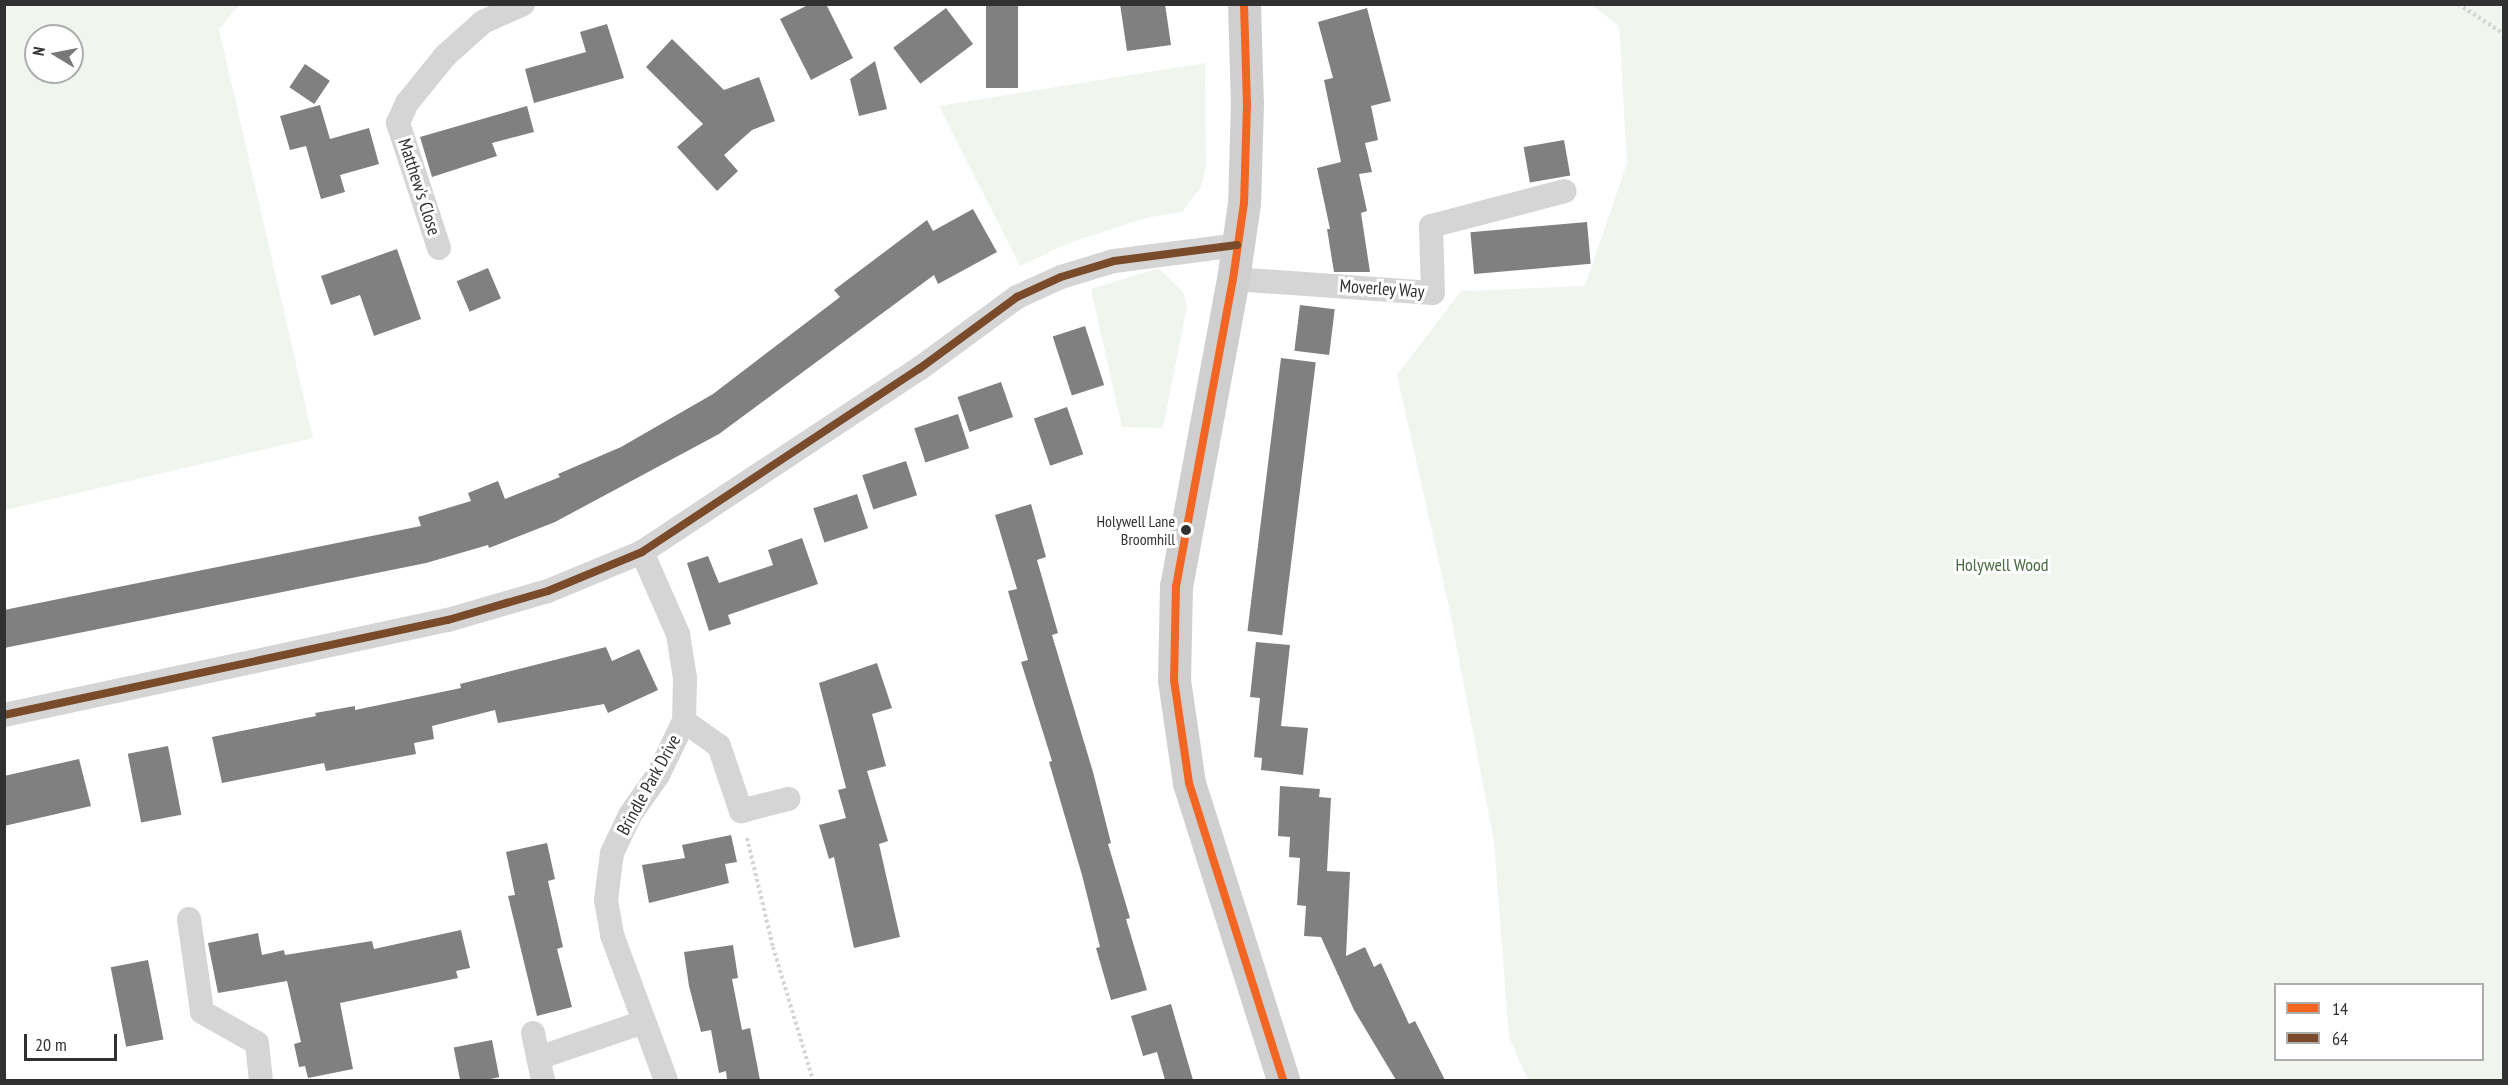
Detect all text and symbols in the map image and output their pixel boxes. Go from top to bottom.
north arrow [24,24,84,84]
text: N [28,45,49,57]
street label: Matthew's Close [393,136,445,238]
street label: Moverley Way [1338,275,1426,303]
place label: Holywell Lane Broomhill [1096,511,1175,549]
marker: Holywell Lane Broomhill [1180,524,1192,536]
park label: Holywell Wood [1955,554,2049,576]
street label: Brindle Park Drive [612,731,686,839]
legend [2274,983,2484,1061]
text: 14 [2332,997,2348,1020]
scale bar [27,1022,120,1060]
text: 64 [2332,1027,2348,1050]
text: 20 m [35,1033,67,1056]

